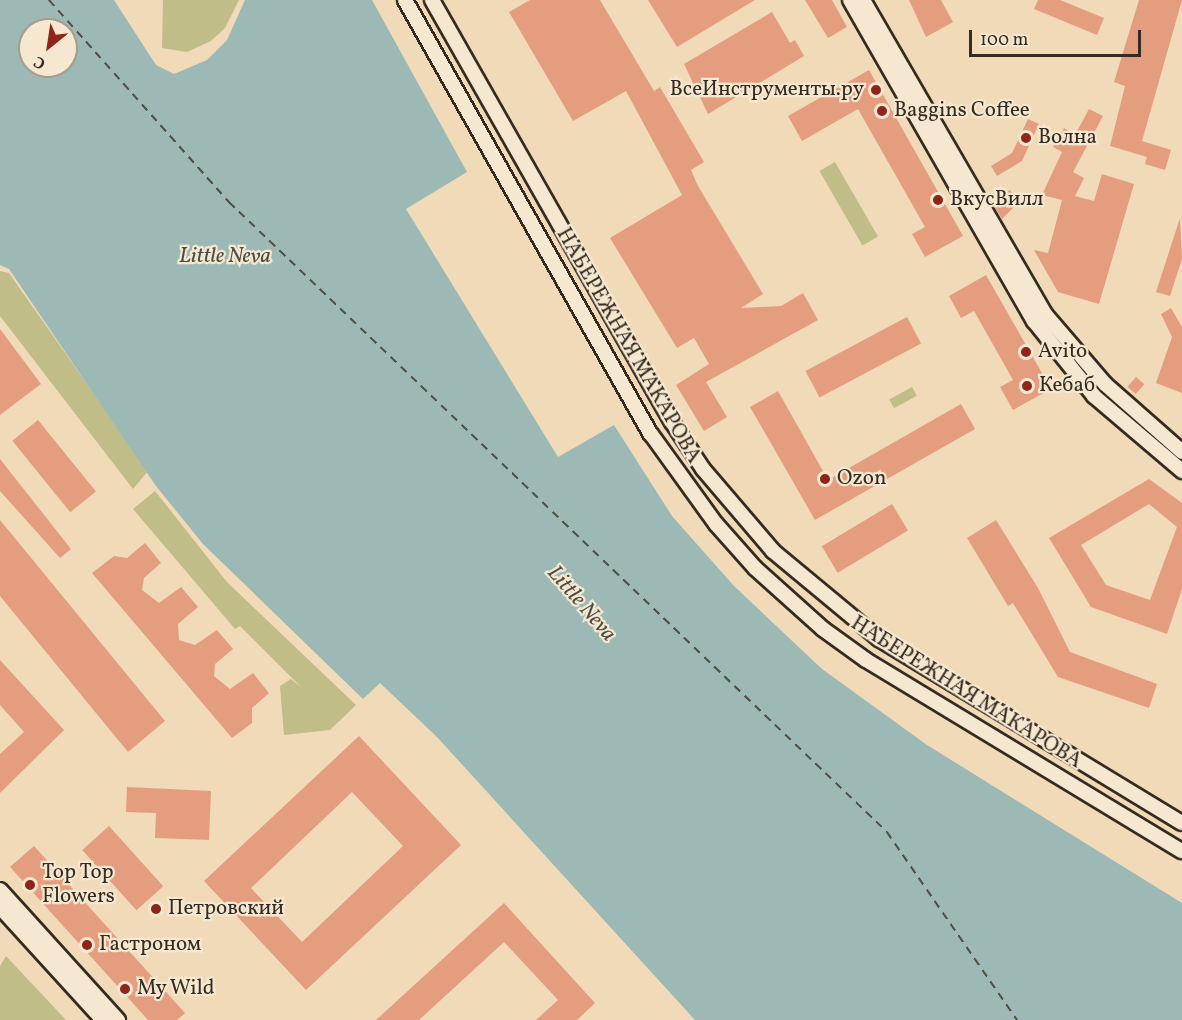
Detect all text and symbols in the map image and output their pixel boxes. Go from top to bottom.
north arrow [18,18,78,78]
scale bar [972,18,1144,56]
text: 100 m [980,28,1029,53]
text: С [30,50,50,74]
place label: ВсеИнструменты.ру [670,77,864,103]
marker: ВсеИнструменты.ру [869,83,883,97]
place label: Baggins Coffee [894,98,1030,124]
marker: Baggins Coffee [875,104,889,118]
place label: Волна [1038,125,1097,151]
marker: Волна [1019,131,1033,145]
place label: ВкусВилл [950,187,1044,213]
marker: ВкусВилл [931,193,945,207]
street label: НАБЕРЕЖНАЯ МАКАРОВА [550,224,706,468]
water label: Little Neva [179,244,271,270]
place label: Avito [1038,339,1087,365]
marker: Avito [1019,345,1033,359]
place label: Кебаб [1039,373,1095,399]
marker: Кебаб [1020,379,1034,393]
place label: Ozon [837,466,887,492]
marker: Ozon [818,472,832,486]
water label: Little Neva [541,561,621,647]
street label: НАБЕРЕЖНАЯ МАКАРОВА [846,611,1086,775]
place label: Top Top Flowers [42,860,115,910]
marker: Top Top Flowers [23,878,37,892]
place label: Петровский [168,896,284,922]
marker: Петровский [149,902,163,916]
place label: Гастроном [99,932,201,958]
marker: Гастроном [80,938,94,952]
place label: My Wild [137,976,216,1002]
marker: My Wild [118,982,132,996]

